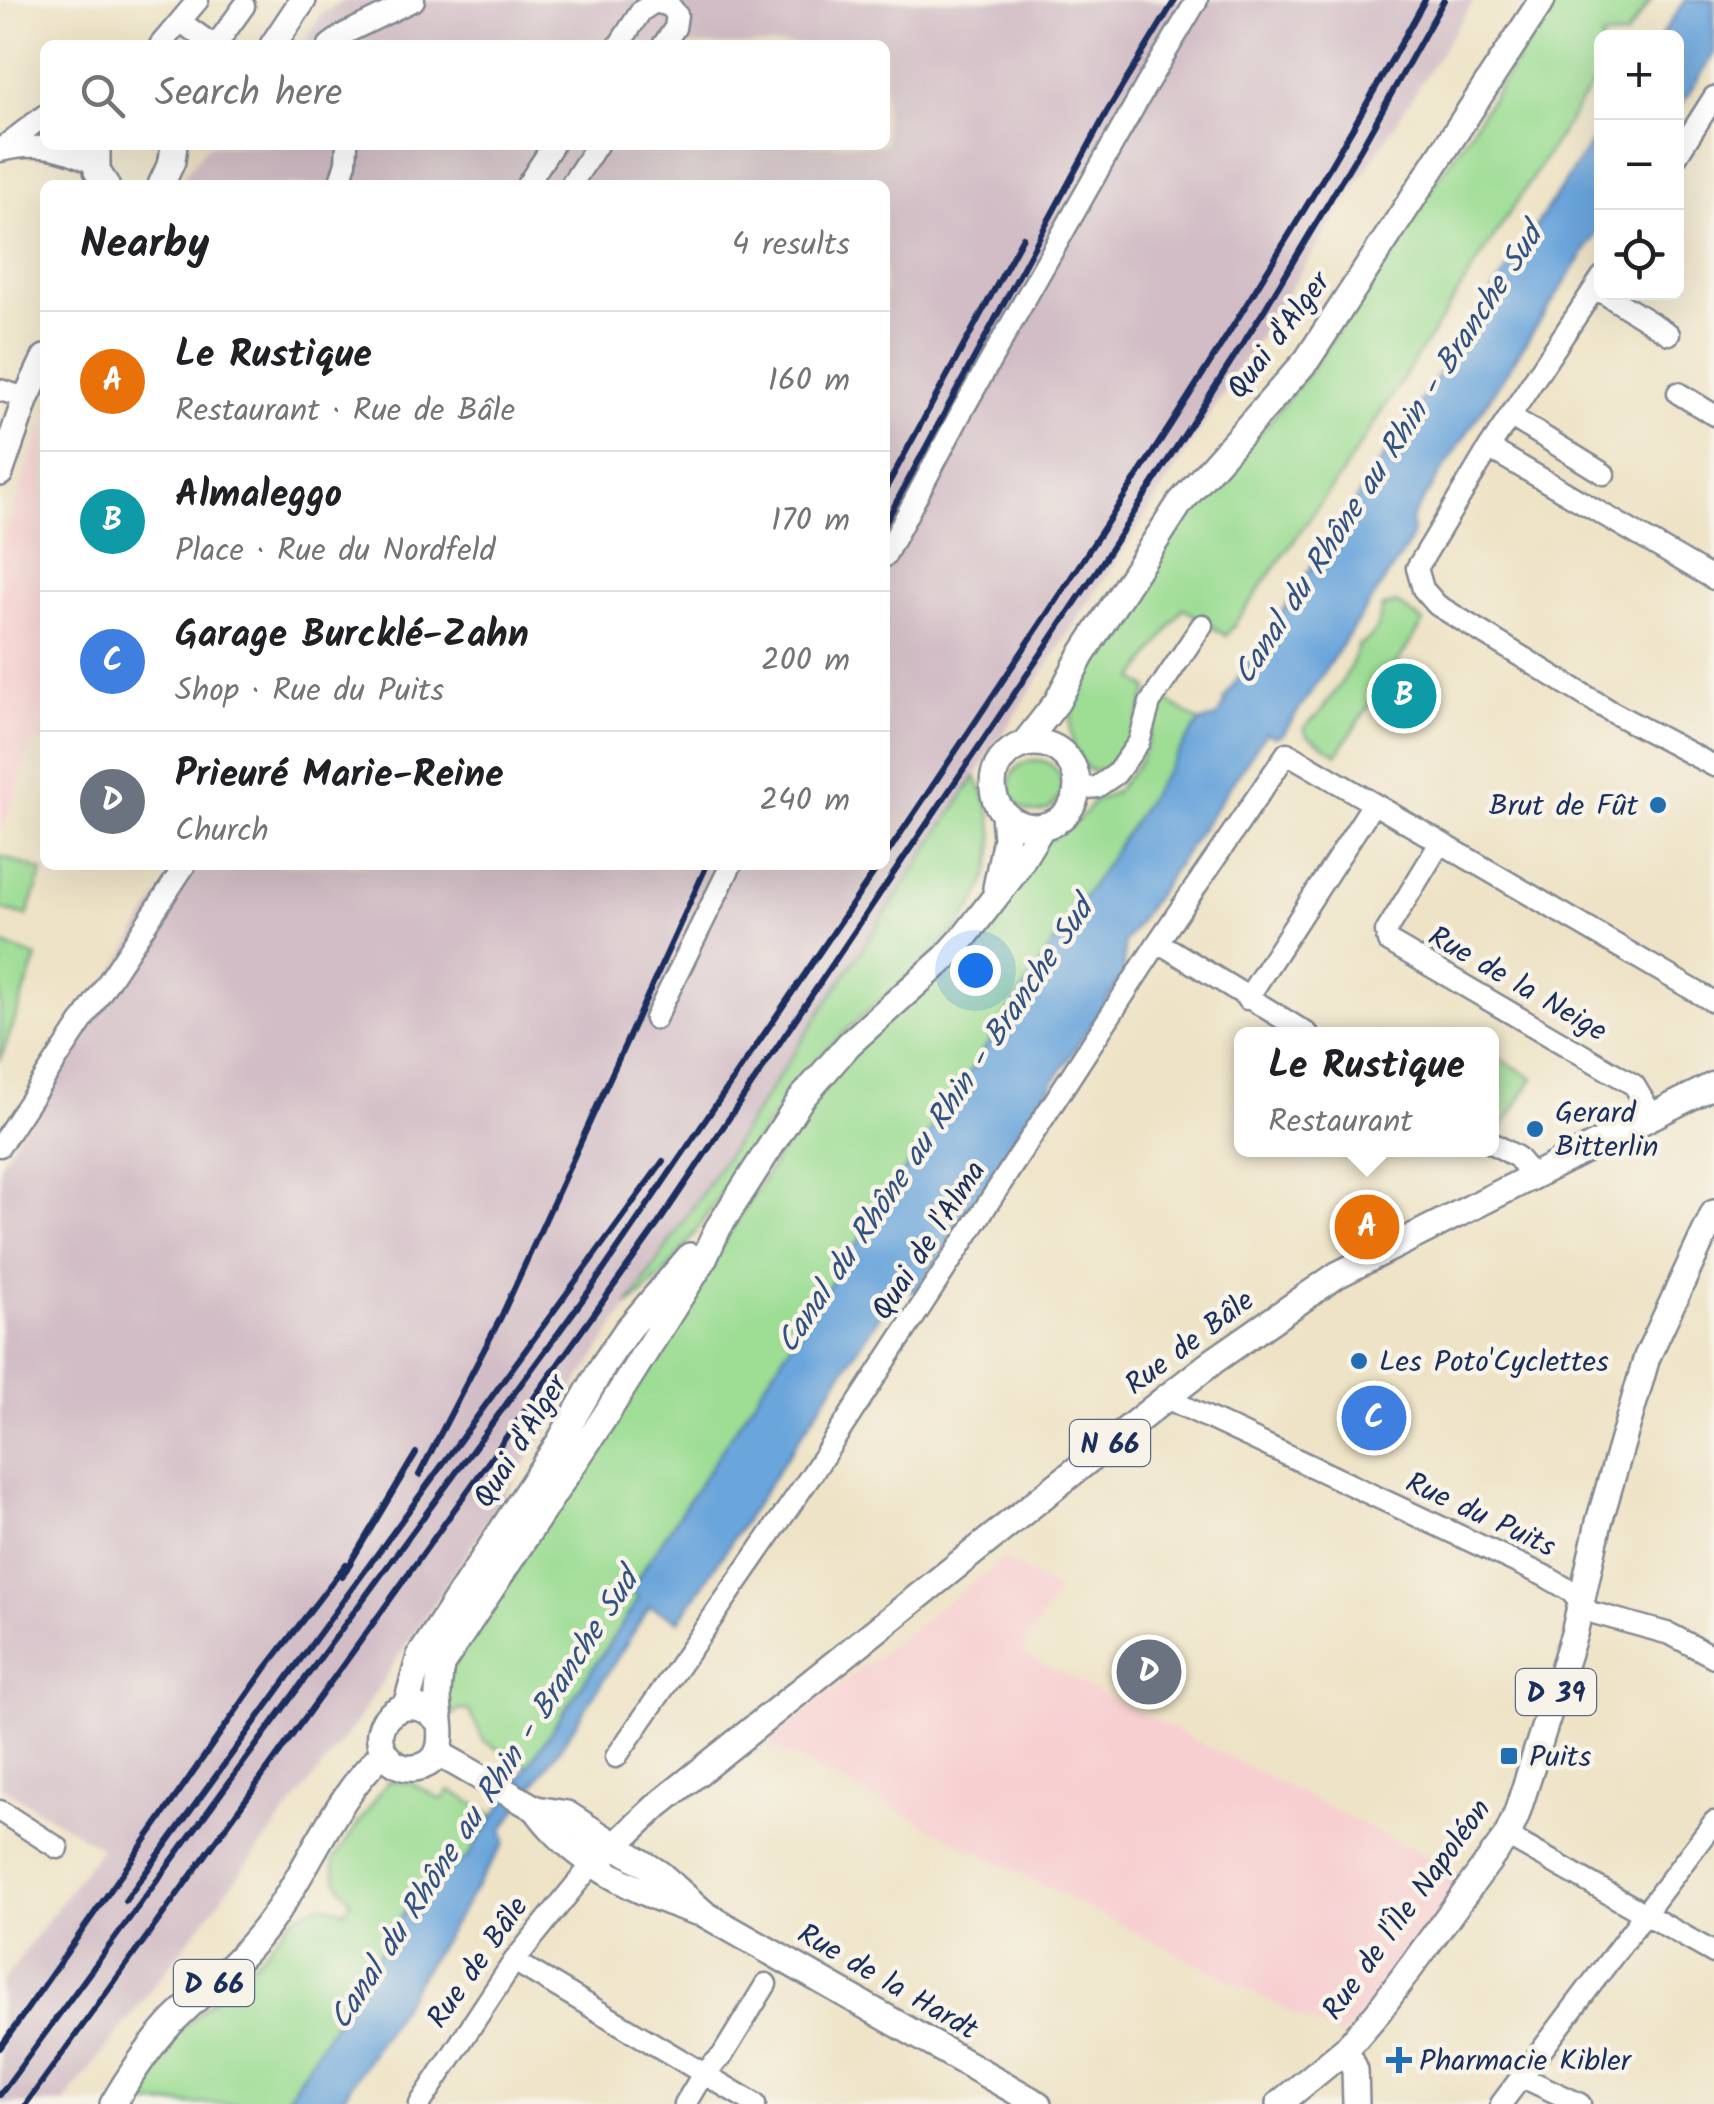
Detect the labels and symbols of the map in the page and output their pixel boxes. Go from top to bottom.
water label: Canal du Rhône au Rhin - Branche Sud [1221,209,1561,696]
street label: Quai d'Alger [1215,260,1345,410]
pin: B [1372,658,1436,734]
place label: Brut de Fût [1489,783,1638,831]
marker: Brut de Fût [1647,794,1669,816]
water label: Canal du Rhône au Rhin - Branche Sud [764,883,1112,1364]
street label: Rue de la Neige [1418,914,1616,1056]
your location [950,945,1001,996]
place label: Gerard Bitterlin [1555,1090,1658,1172]
marker: Gerard Bitterlin [1524,1118,1546,1140]
street label: Quai de l'Alma [860,1151,1000,1331]
pin: A [1334,1190,1400,1264]
street label: Rue de Bâle [1115,1279,1265,1409]
place label: Les Poto'Cyclettes [1379,1339,1609,1387]
marker: Les Poto'Cyclettes [1348,1350,1370,1372]
street label: Quai d'Alger [462,1364,583,1518]
pin: C [1342,1380,1406,1456]
road number: N 66 [1070,1420,1150,1466]
street label: Rue du Puits [1397,1460,1564,1572]
water label: Canal du Rhône au Rhin - Branche Sud [317,1554,657,2041]
pin: D [1116,1634,1182,1710]
road number: D 39 [1516,1669,1596,1715]
place label: Puits [1529,1734,1591,1782]
marker: Puits [1498,1745,1520,1767]
street label: Rue de l'Île Napoléon [1311,1789,1505,2031]
street label: Rue de Bâle [415,1887,542,2039]
street label: Rue de la Hardt [787,1911,987,2054]
road number: D 66 [174,1960,254,2006]
place label: Pharmacie Kibler [1419,2038,1633,2086]
marker: Pharmacie Kibler [1388,2049,1410,2071]

